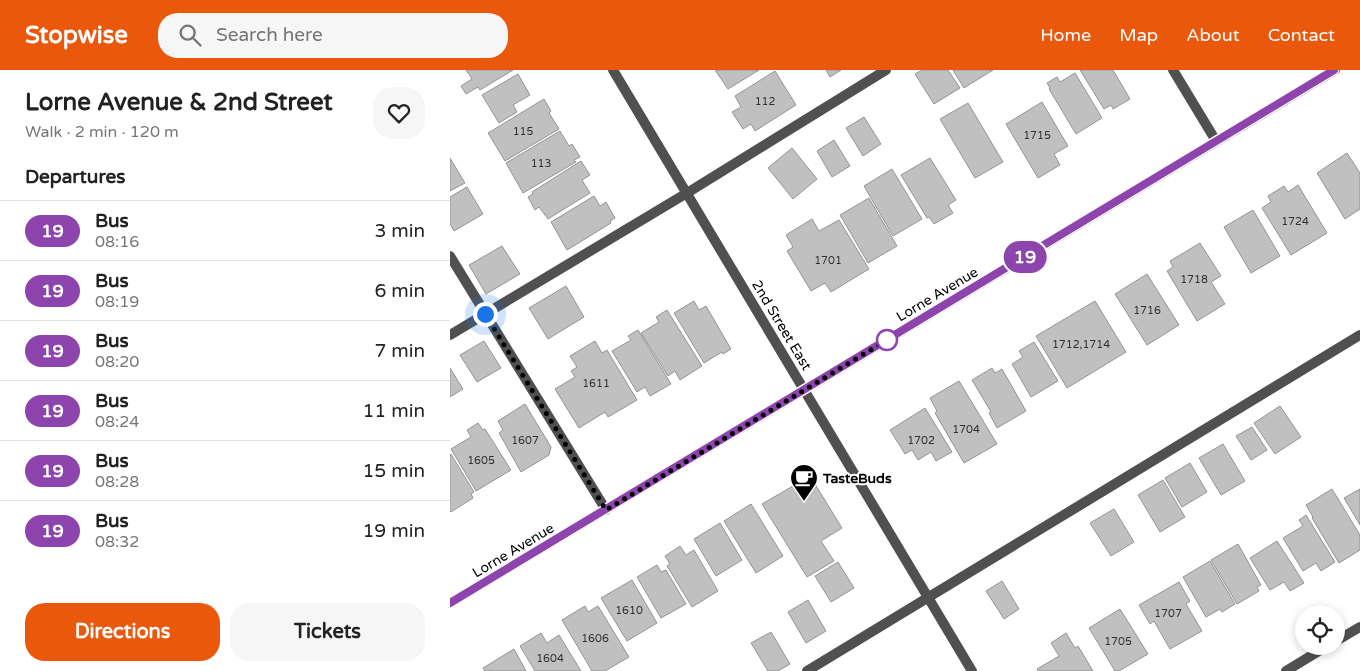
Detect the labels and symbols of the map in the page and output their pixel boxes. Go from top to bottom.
house number: 112 [755,95,775,108]
house number: 115 [513,125,533,138]
house number: 1715 [1023,129,1051,142]
house number: 113 [531,157,551,170]
house number: 1724 [1281,215,1309,228]
line badge: 19 [1002,241,1048,273]
house number: 1701 [814,254,842,267]
street label: Lorne Avenue [893,263,981,325]
house number: 1718 [1180,273,1208,286]
street label: 2nd Street East [748,277,815,374]
your location [473,302,498,327]
house number: 1716 [1133,304,1161,317]
unlabelled marker [876,329,898,351]
house number: 1712,1714 [1052,338,1110,351]
house number: 1611 [582,377,610,390]
house number: 1704 [952,423,980,436]
house number: 1607 [511,434,539,447]
house number: 1702 [907,434,935,447]
house number: 1605 [467,454,495,467]
cafe icon: TasteBuds [789,463,819,502]
place label: TasteBuds [822,470,892,487]
street label: Lorne Avenue [469,519,557,581]
house number: 1610 [615,604,643,617]
house number: 1707 [1154,607,1182,620]
house number: 1606 [581,632,609,645]
house number: 1705 [1104,635,1132,648]
house number: 1604 [536,652,564,665]

